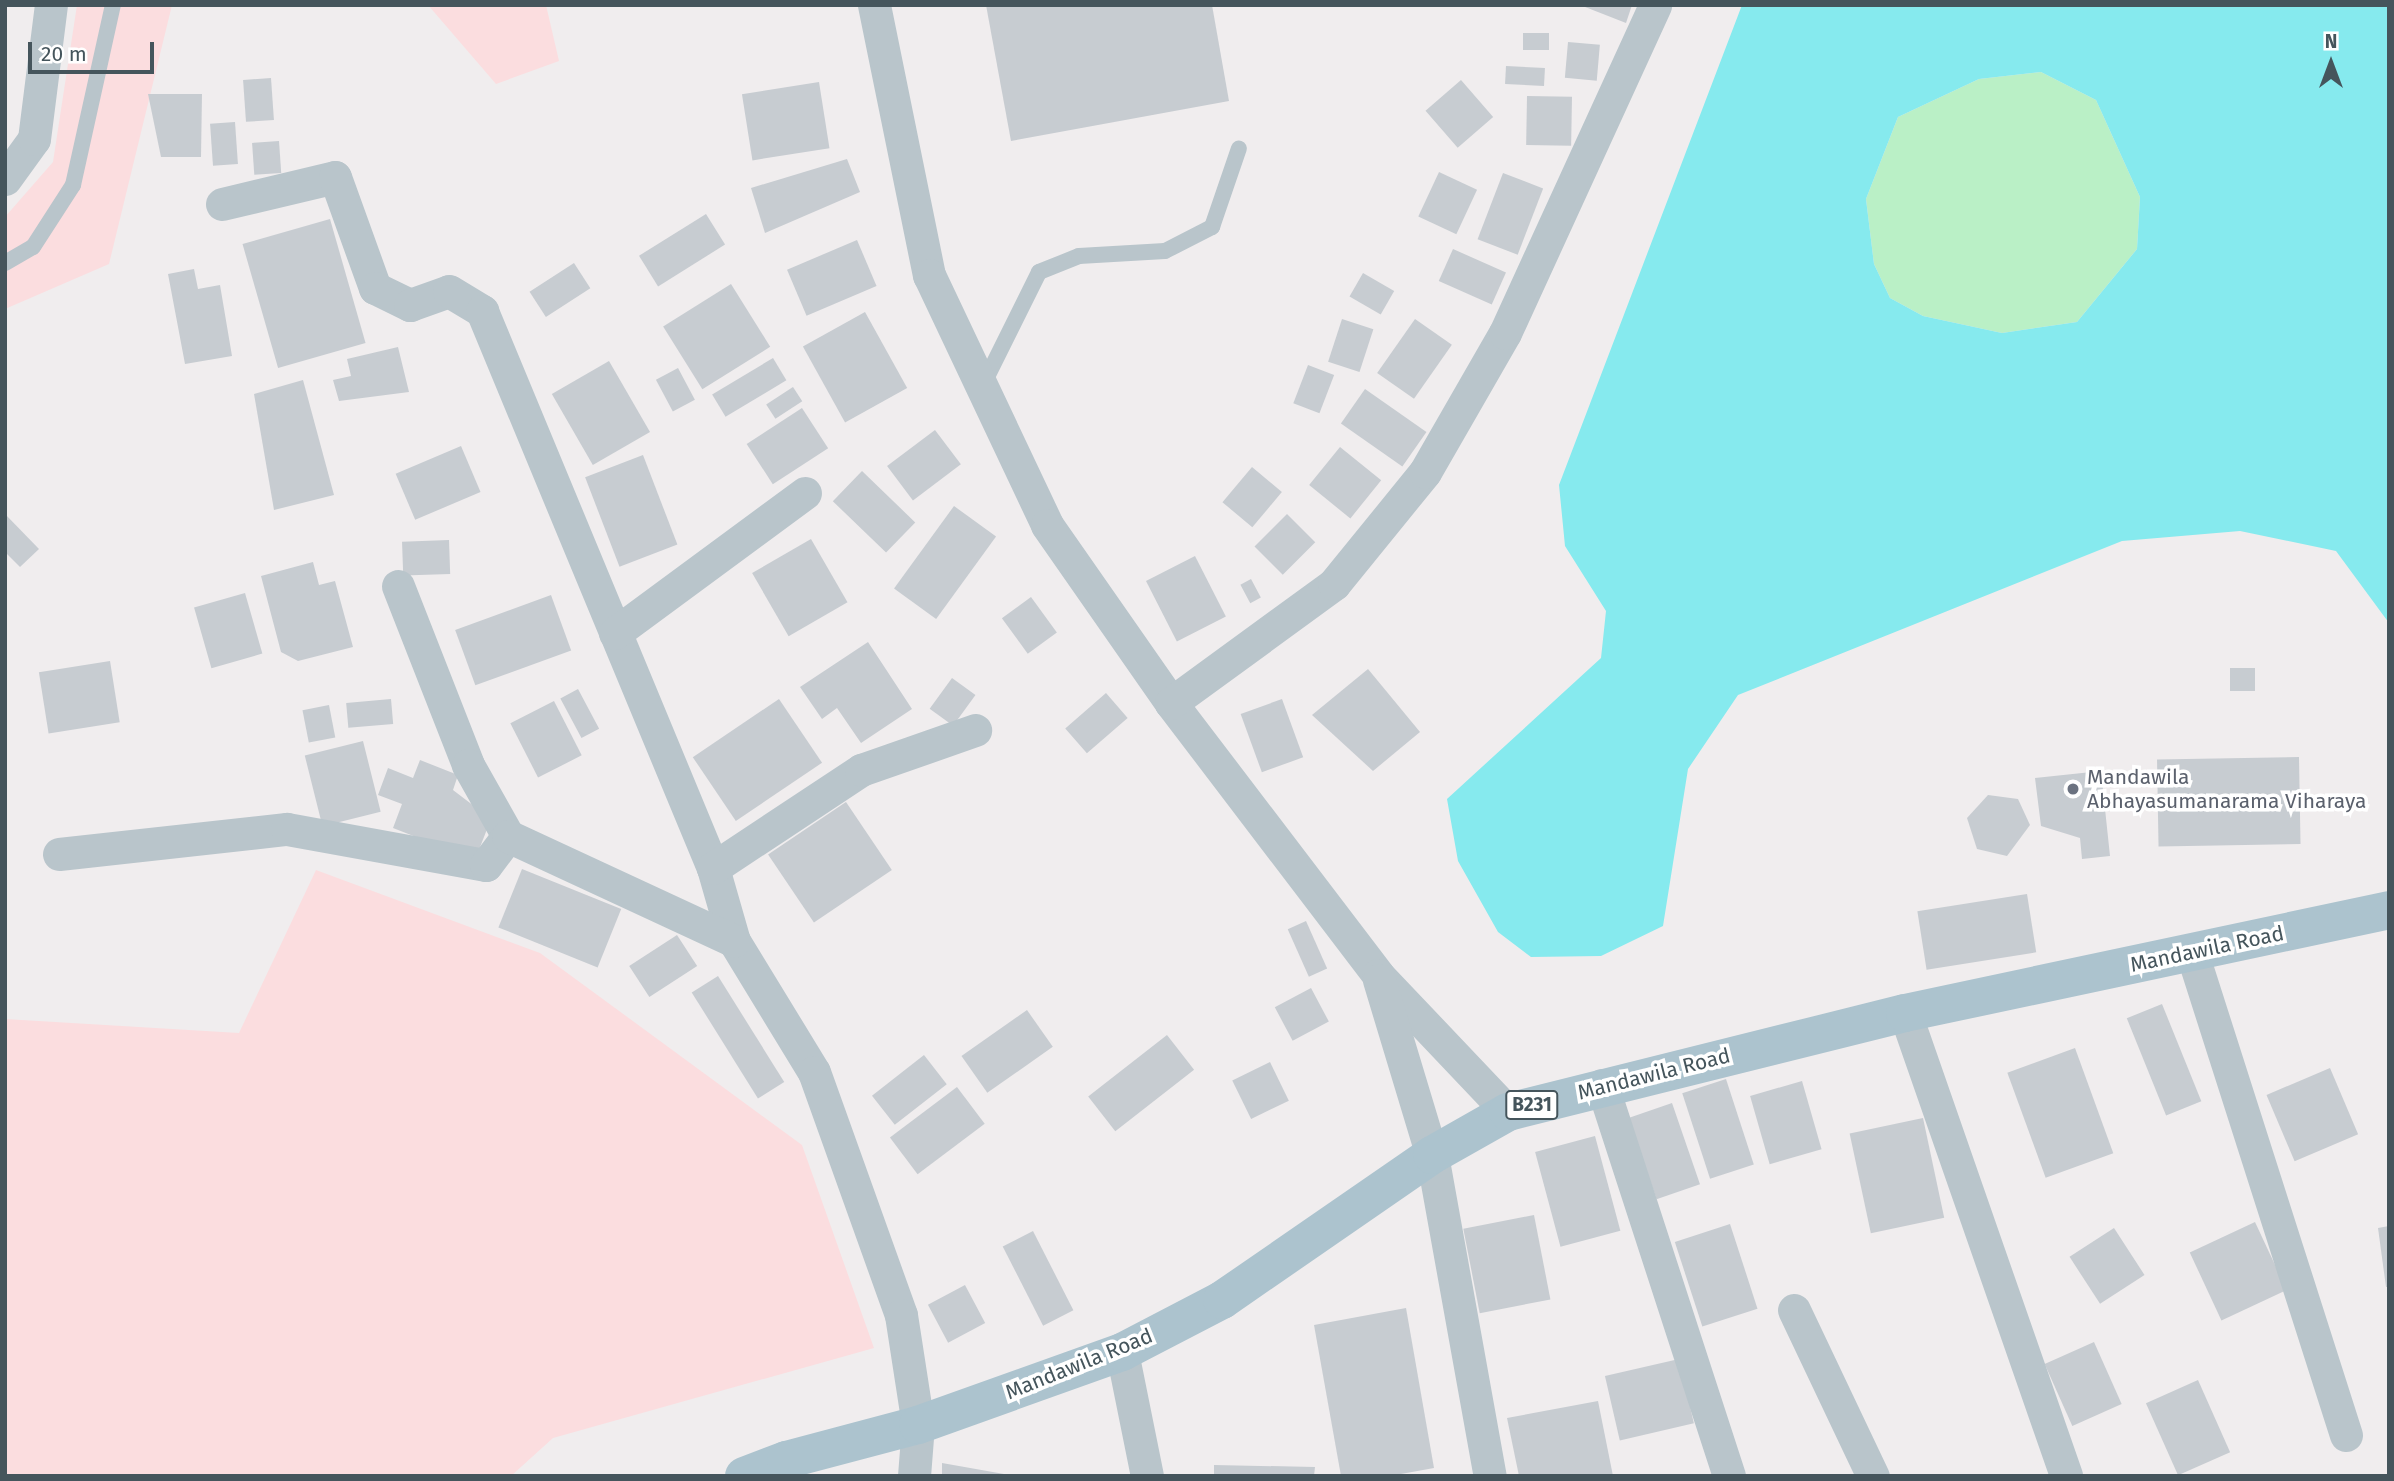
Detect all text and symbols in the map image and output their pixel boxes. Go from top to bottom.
scale bar [32,28,158,72]
north arrow [2296,28,2366,98]
text: N [2325,30,2337,53]
text: 20 m [41,41,87,67]
place label: Mandawila Abhayasumanarama Viharaya [2087,764,2366,814]
marker: Mandawila Abhayasumanarama Viharaya [2065,781,2081,797]
street label: Mandawila Road [2128,920,2286,978]
street label: Mandawila Road [1575,1043,1733,1105]
road number: B231 [1504,1090,1560,1120]
street label: Mandawila Road [1002,1323,1156,1405]

